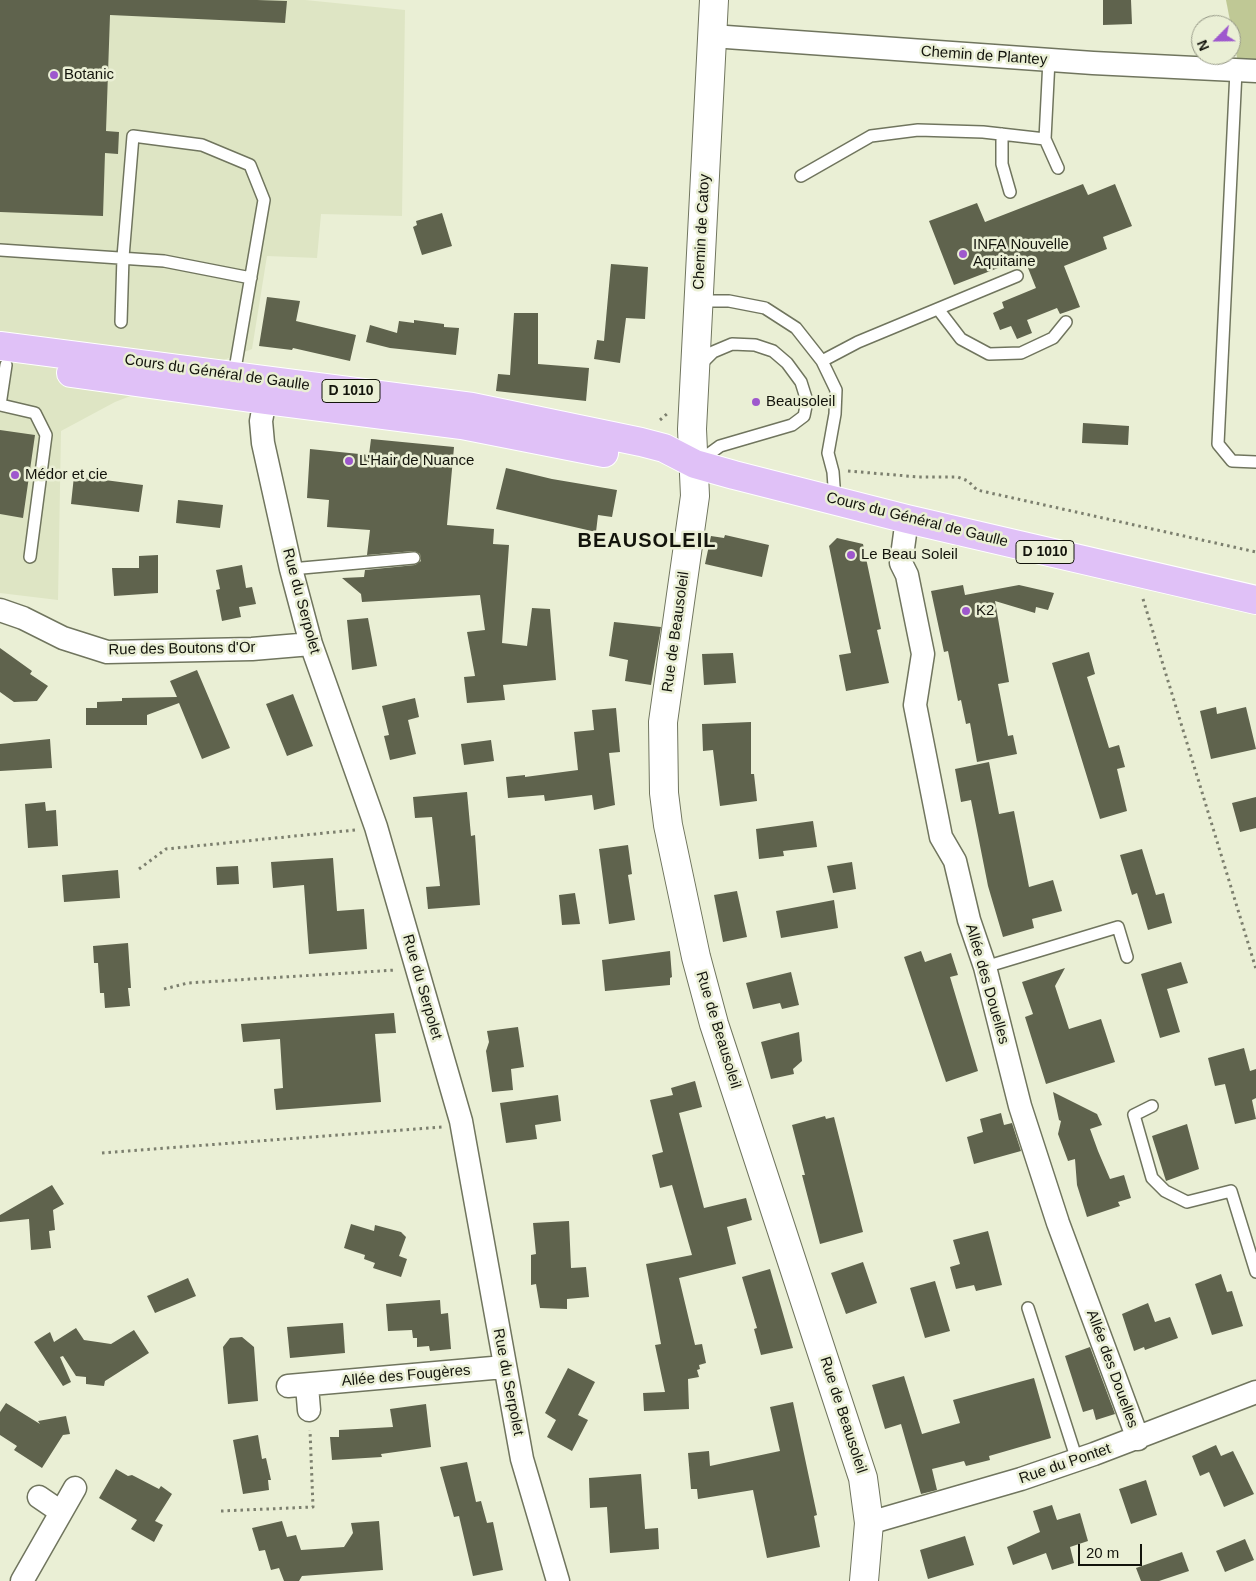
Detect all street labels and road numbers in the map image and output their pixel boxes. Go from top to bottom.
street label: Chemin de Plantey [920,43,1048,69]
street label: Chemin de Catoy [690,174,714,290]
street label: Cours du Général de Gaulle [123,351,311,395]
road number: D 1010 [322,380,380,402]
street label: Cours du Général de Gaulle [824,489,1010,551]
road number: D 1010 [1016,540,1074,564]
street label: Rue du Serpolet [278,546,324,656]
street label: Rue de Beausoleil [659,570,693,694]
street label: Rue des Boutons d'Or [108,639,256,659]
street label: Allée des Douelles [961,922,1013,1046]
street label: Rue du Serpolet [398,932,446,1042]
street label: Rue de Beausoleil [692,969,744,1091]
street label: Allée des Douelles [1082,1308,1142,1430]
street label: Rue du Serpolet [489,1327,527,1437]
street label: Rue de Beausoleil [816,1354,870,1476]
street label: Allée des Fougères [341,1361,471,1391]
street label: Rue du Pontet [1017,1440,1113,1488]

